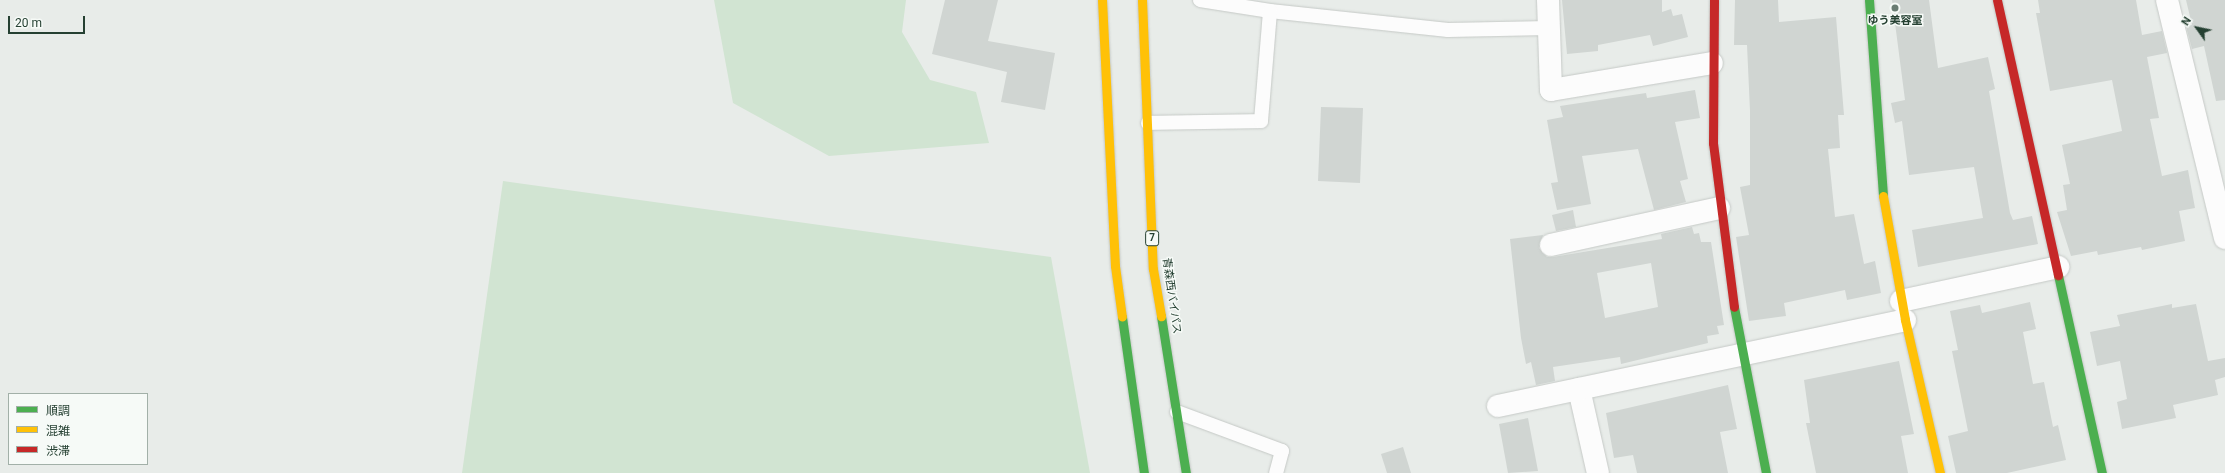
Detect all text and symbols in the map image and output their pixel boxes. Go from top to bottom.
marker: ゆう美容室 [1890,3,1900,13]
scale bar [10,8,87,34]
north arrow [2177,8,2217,48]
place label: ゆう美容室 [1868,14,1922,28]
text: N [2179,14,2194,28]
text: 20 m [15,16,42,30]
road number: 7 [1145,230,1159,246]
street label: 青森西バイパス [1159,257,1183,335]
legend [8,393,148,465]
text: 順調 [46,404,70,418]
text: 混雑 [46,424,70,438]
text: 渋滞 [46,444,70,458]

